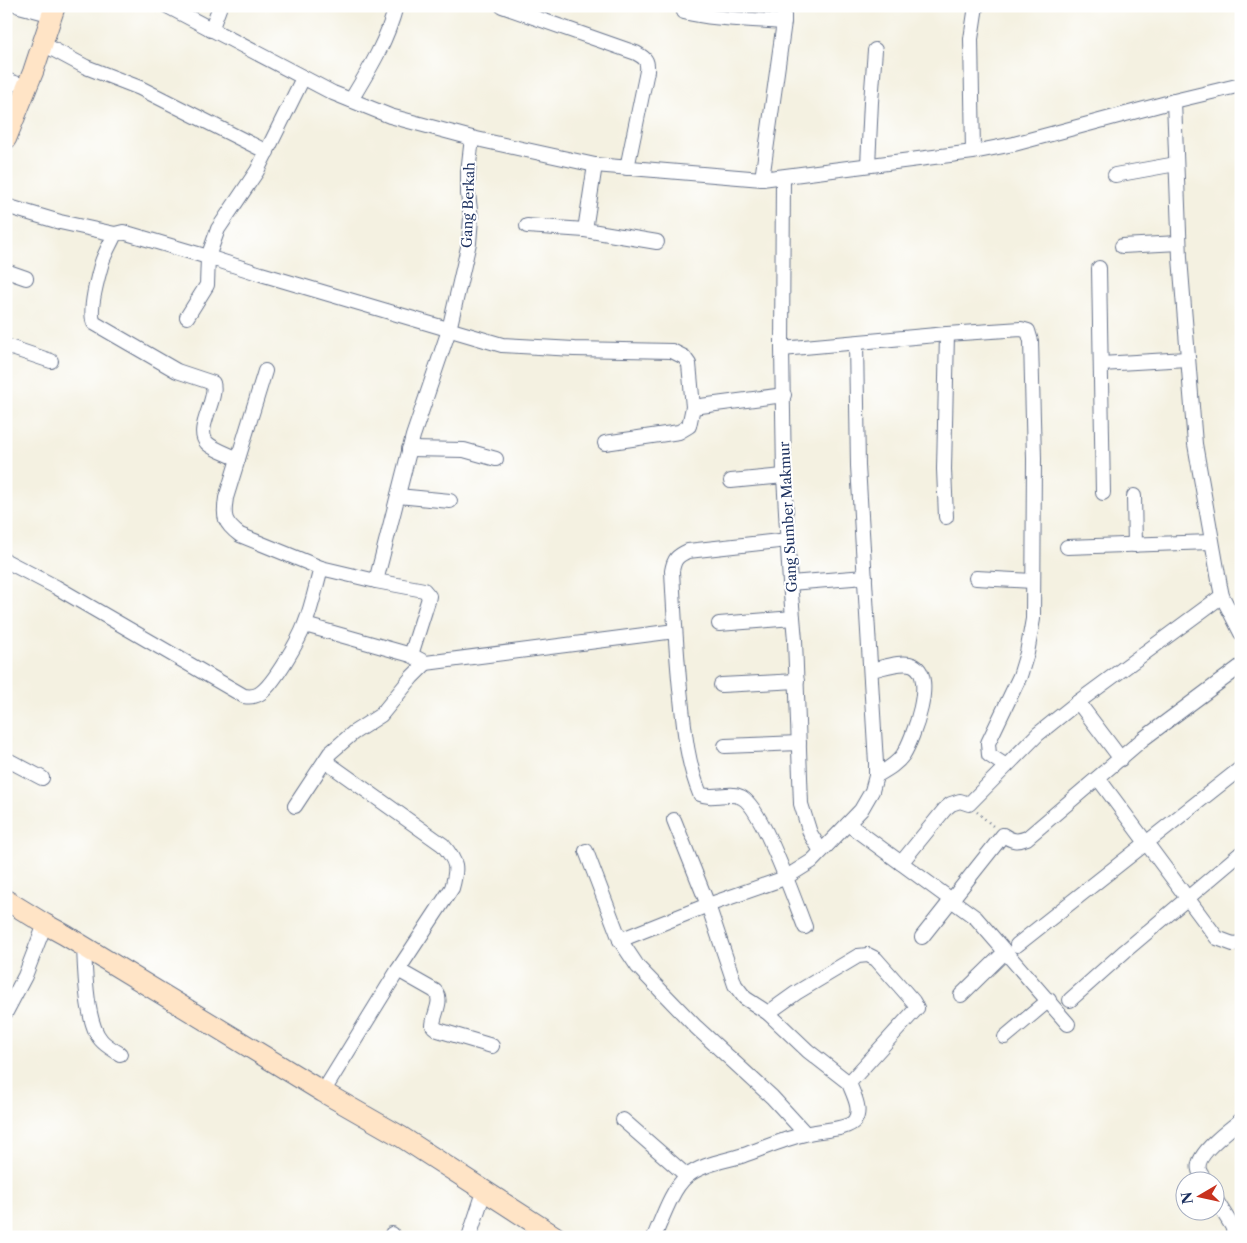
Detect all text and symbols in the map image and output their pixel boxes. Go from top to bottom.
street label: Gang Berkah [458,161,479,248]
street label: Gang Sumber Makmur [775,441,801,593]
north arrow [1174,1170,1224,1220]
text: N [1177,1191,1197,1205]

